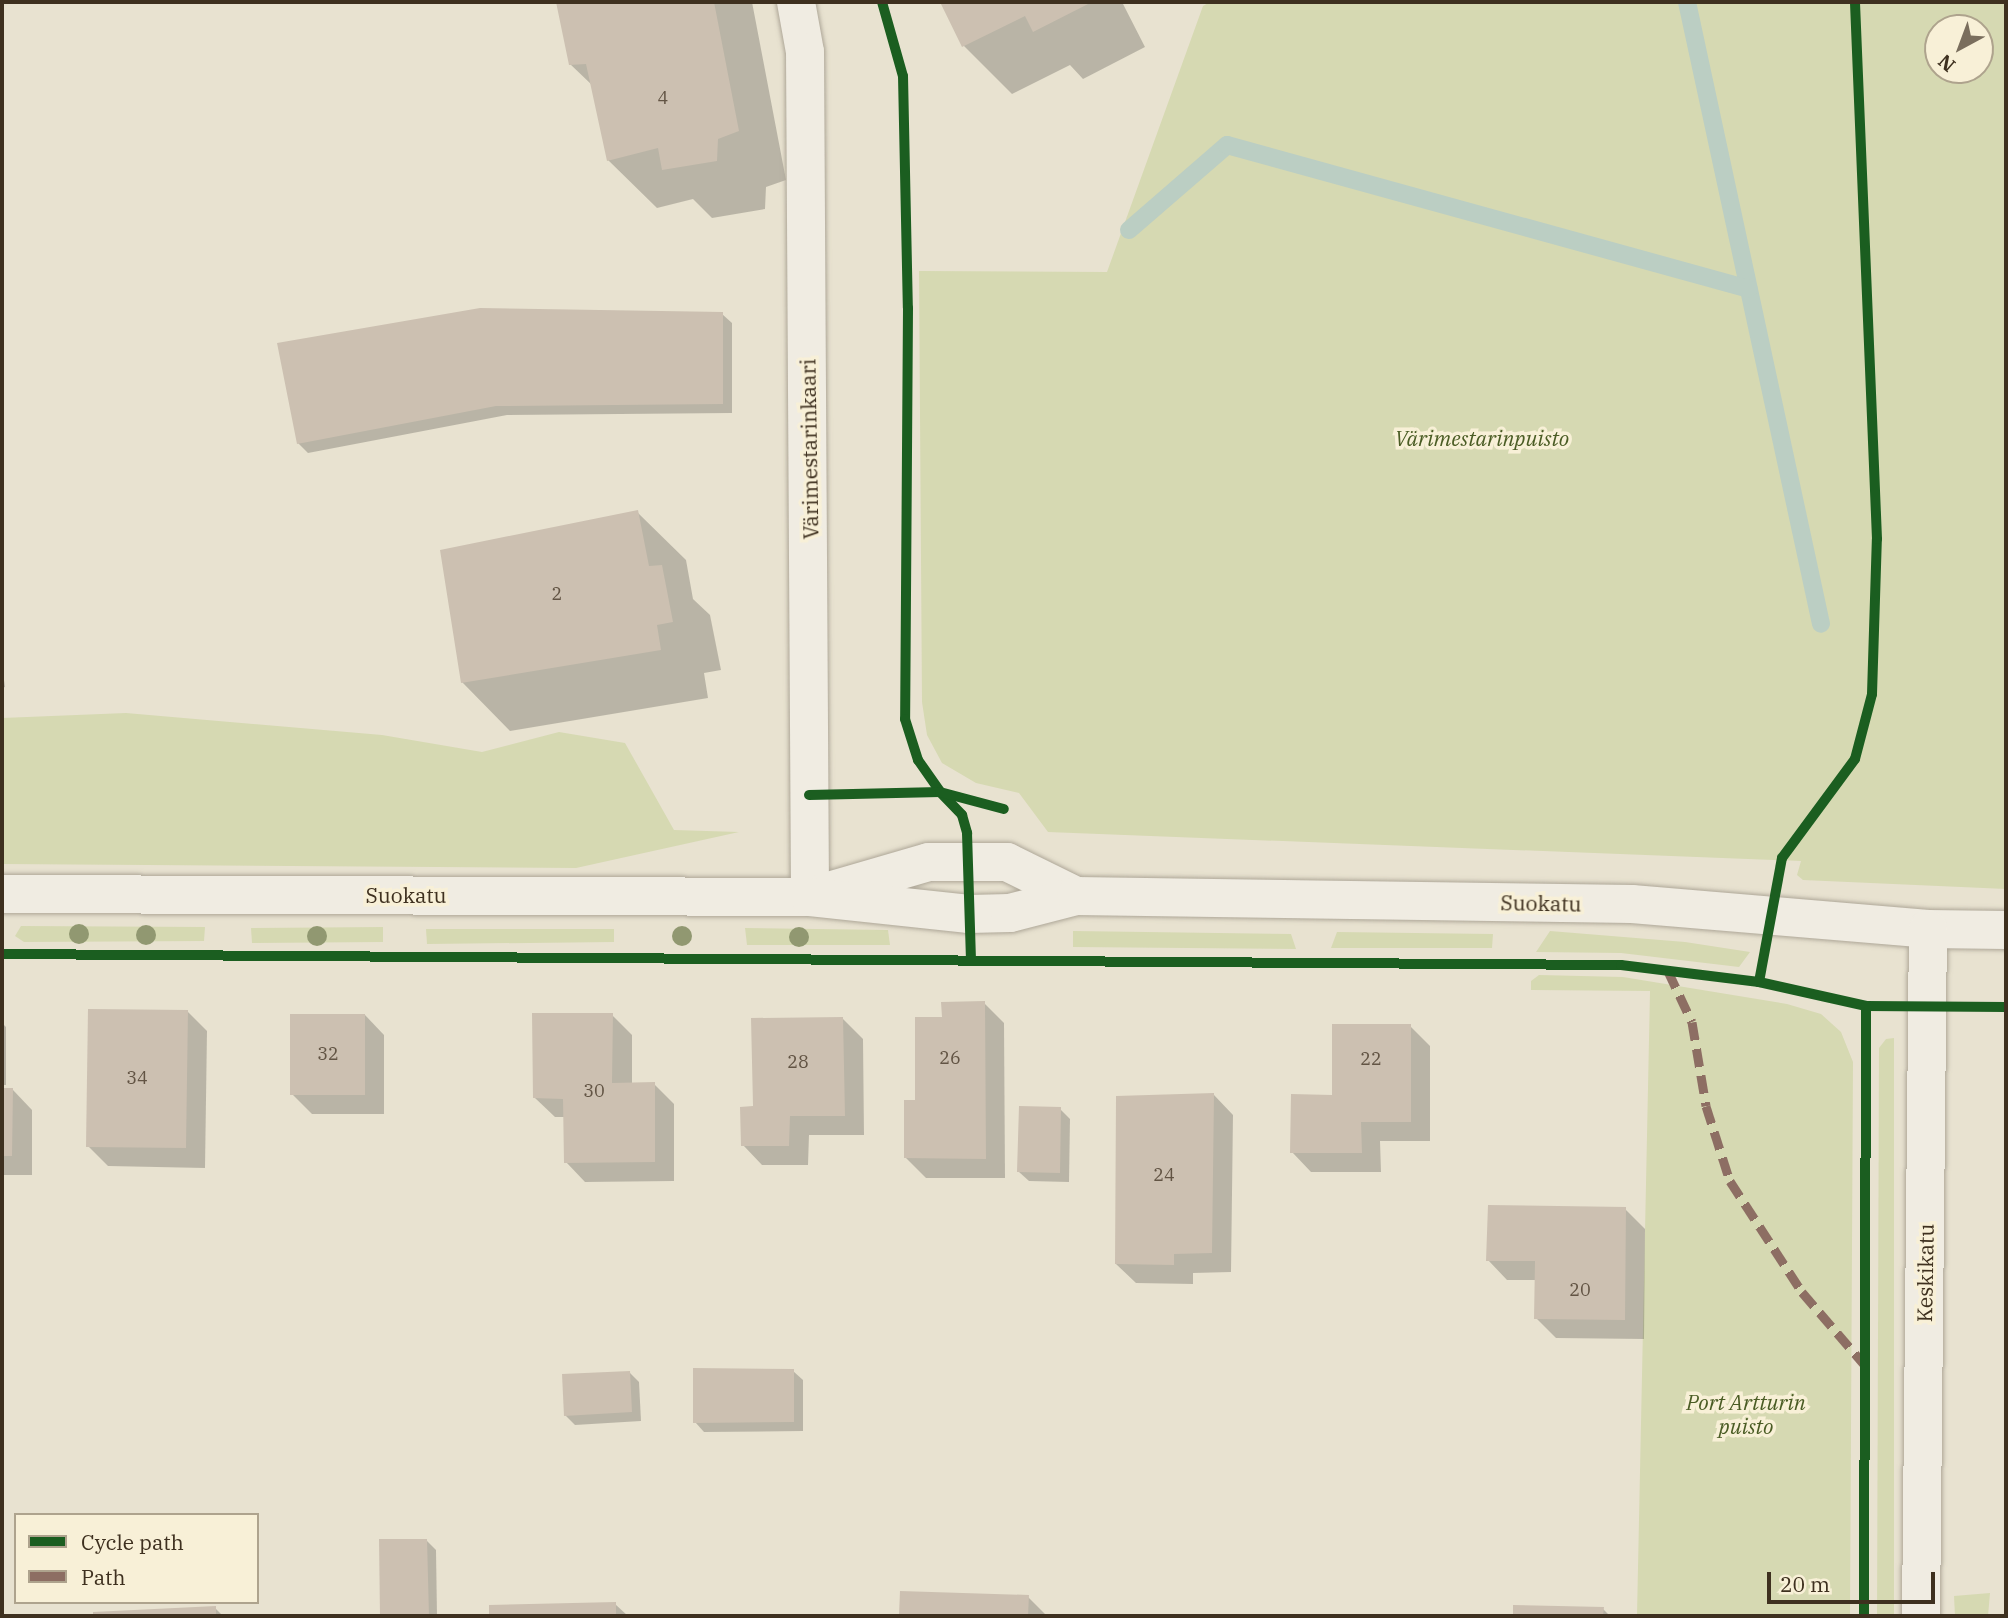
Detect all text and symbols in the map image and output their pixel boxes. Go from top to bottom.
north arrow [1924,14,1994,84]
text: N [1933,49,1960,77]
house number: 4 [658,87,668,109]
street label: Värimestarinkaari [795,358,823,540]
park label: Värimestarinpuisto [1395,425,1569,451]
house number: 2 [552,583,562,605]
street label: Suokatu [365,882,447,908]
street label: Suokatu [1500,890,1582,916]
house number: 32 [317,1043,339,1065]
house number: 26 [939,1047,961,1069]
house number: 22 [1360,1048,1382,1070]
house number: 28 [787,1051,809,1073]
house number: 34 [126,1067,148,1089]
house number: 30 [583,1080,605,1102]
house number: 24 [1153,1164,1175,1186]
street label: Keskikatu [1912,1223,1938,1323]
house number: 20 [1569,1279,1591,1301]
park label: Port Artturin puisto [1686,1389,1806,1439]
legend [14,1513,259,1604]
text: Cycle path [81,1528,184,1556]
scale bar [1770,1558,1938,1602]
text: Path [81,1563,126,1591]
text: 20 m [1780,1570,1830,1598]

